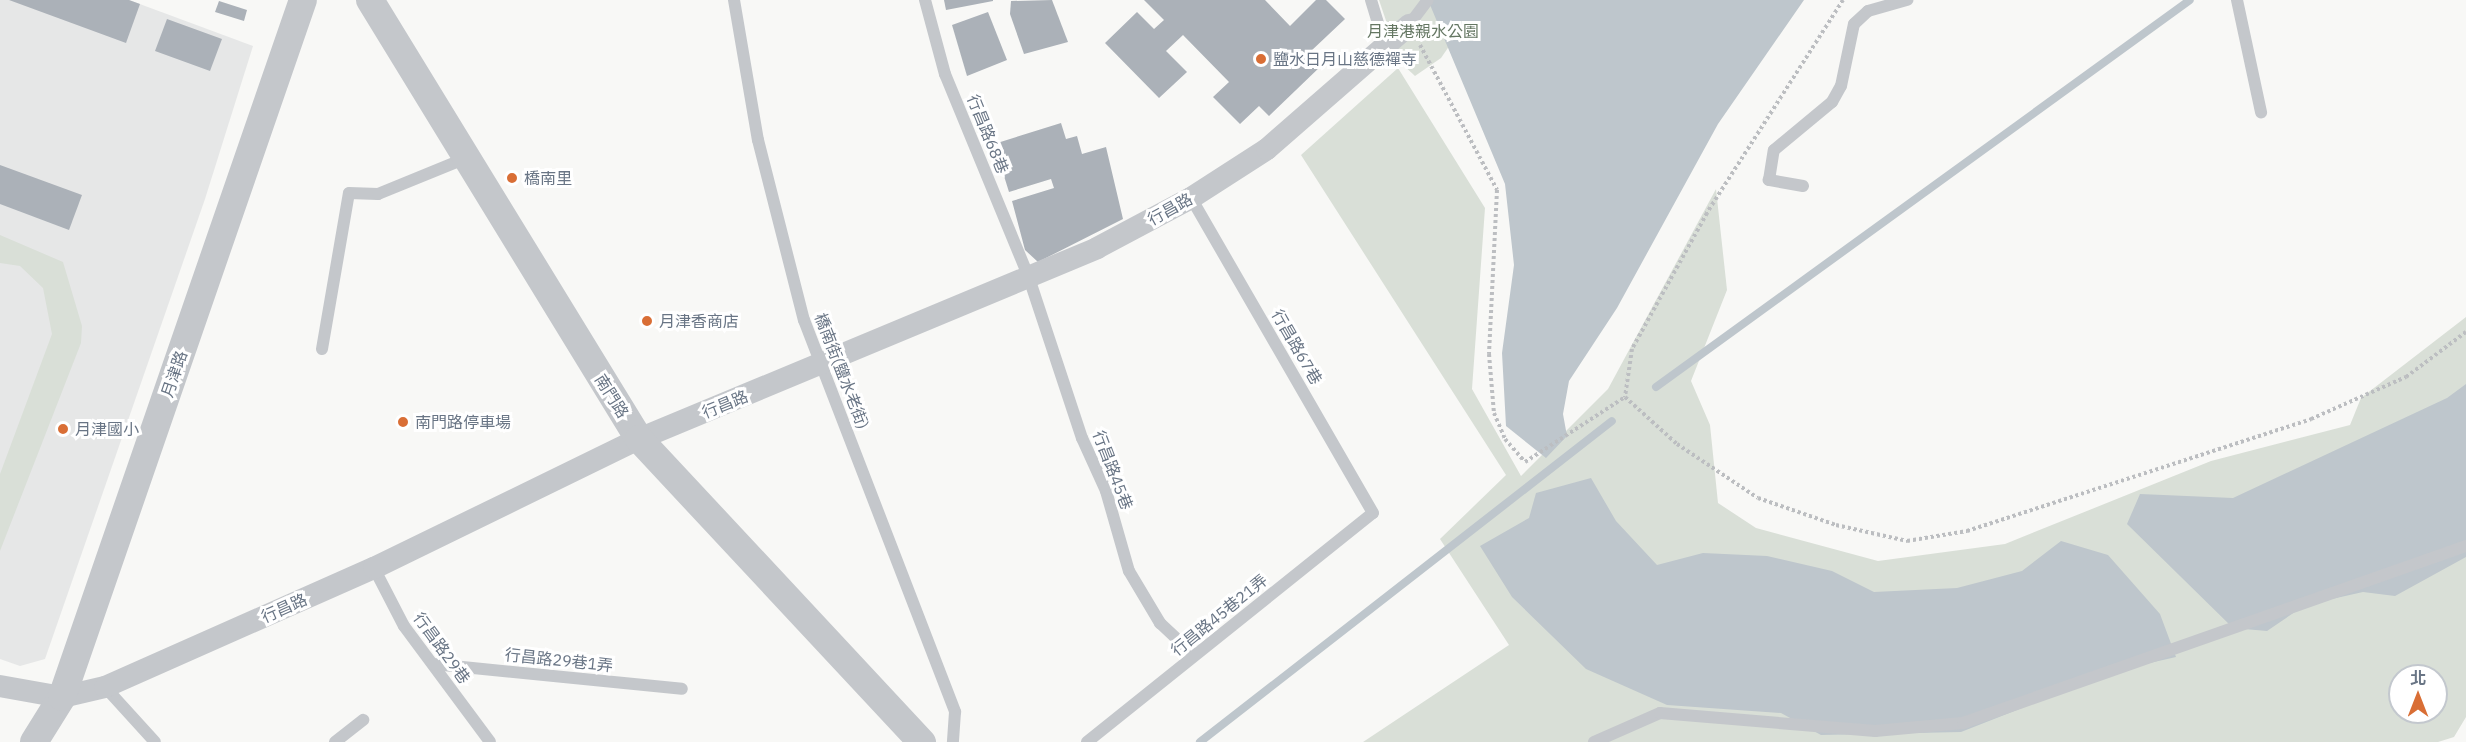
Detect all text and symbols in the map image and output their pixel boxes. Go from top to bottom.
park label: 月津港親水公園 [1367,21,1479,41]
place label: 鹽水日月山慈德禪寺 [1273,49,1417,69]
marker: 鹽水日月山慈德禪寺 [1254,52,1268,66]
street label: 行昌路68巷 [964,92,1012,176]
place label: 橋南里 [524,168,572,188]
marker: 橋南里 [505,171,519,185]
street label: 行昌路 [1144,189,1196,229]
street label: 行昌路67巷 [1268,306,1326,388]
street label: 橋南街(鹽水老街) [811,310,873,432]
place label: 月津香商店 [659,311,739,331]
marker: 月津香商店 [640,314,654,328]
street label: 月津路 [157,348,191,400]
street label: 南門路 [591,371,633,421]
street label: 行昌路 [699,386,751,422]
place label: 南門路停車場 [415,412,511,432]
marker: 南門路停車場 [396,415,410,429]
place label: 月津國小 [75,419,139,439]
marker: 月津國小 [56,422,70,436]
street label: 行昌路45巷 [1089,428,1137,512]
street label: 行昌路45巷21弄 [1167,570,1271,660]
street label: 行昌路 [258,589,310,627]
street label: 行昌路29巷 [410,609,474,687]
street label: 行昌路29巷1弄 [504,645,614,675]
north arrow [2388,664,2448,724]
text: 北 [2410,668,2426,688]

